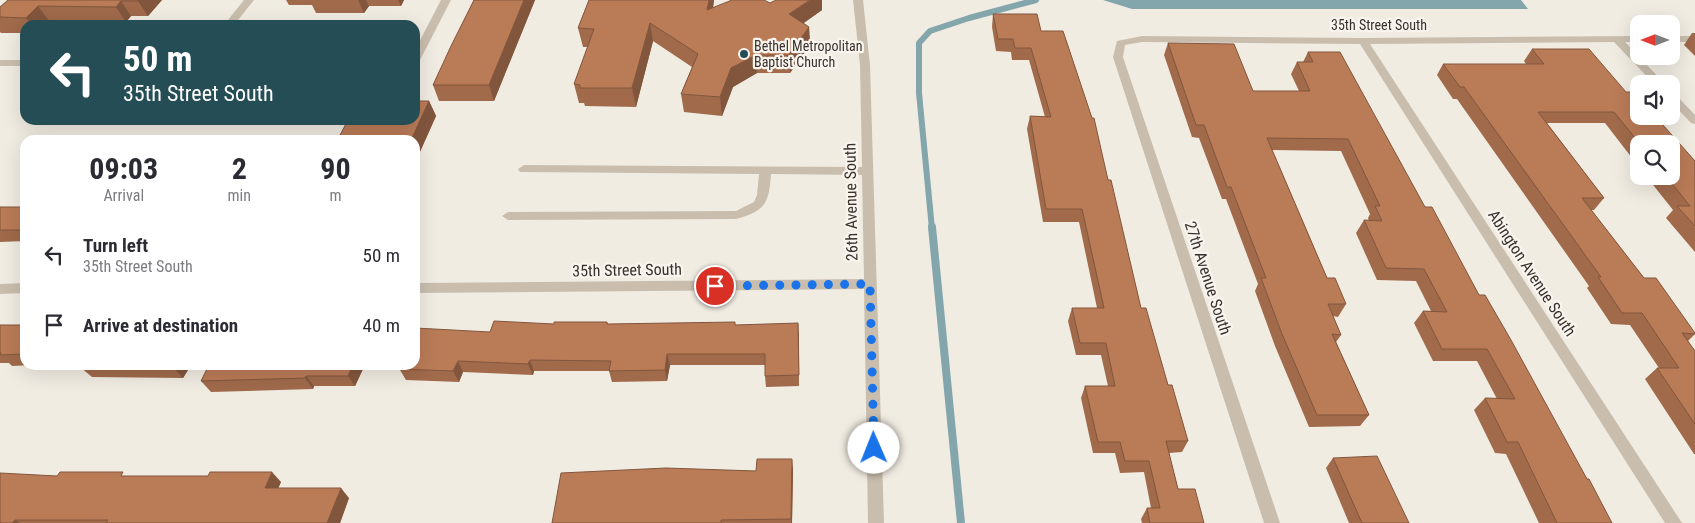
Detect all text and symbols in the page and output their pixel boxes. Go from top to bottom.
north arrow [1630,15,1680,65]
map controls [1630,15,1680,185]
street label: 35th Street South [1331,17,1427,33]
place label: Bethel Metropolitan Baptist Church [754,38,863,70]
text: 50 m [123,39,192,80]
icon: left [40,40,105,105]
marker: Bethel Metropolitan Baptist Church [738,48,750,60]
button: sound [1630,75,1680,125]
text: 35th Street South [123,81,274,106]
button: search [1630,135,1680,185]
street label: 26th Avenue South [840,143,862,261]
text: 09:03 [89,151,158,186]
text: 2 [232,151,247,186]
text: 90 [320,151,351,186]
text: Arrival [103,186,144,205]
text: min [228,186,251,205]
text: m [329,186,342,205]
street label: Abington Avenue South [1484,206,1580,340]
street label: 27th Avenue South [1181,219,1235,337]
text: Turn left [83,234,148,257]
icon: left [40,241,68,269]
text: 50 m [363,244,400,267]
text: 35th Street South [83,257,193,276]
street label: 35th Street South [572,260,682,280]
pin [694,265,736,307]
icon: arrive [701,272,729,300]
icon: arrive [40,311,68,339]
text: Arrive at destination [83,314,238,337]
text: 40 m [363,314,400,337]
position arrow [847,421,899,473]

